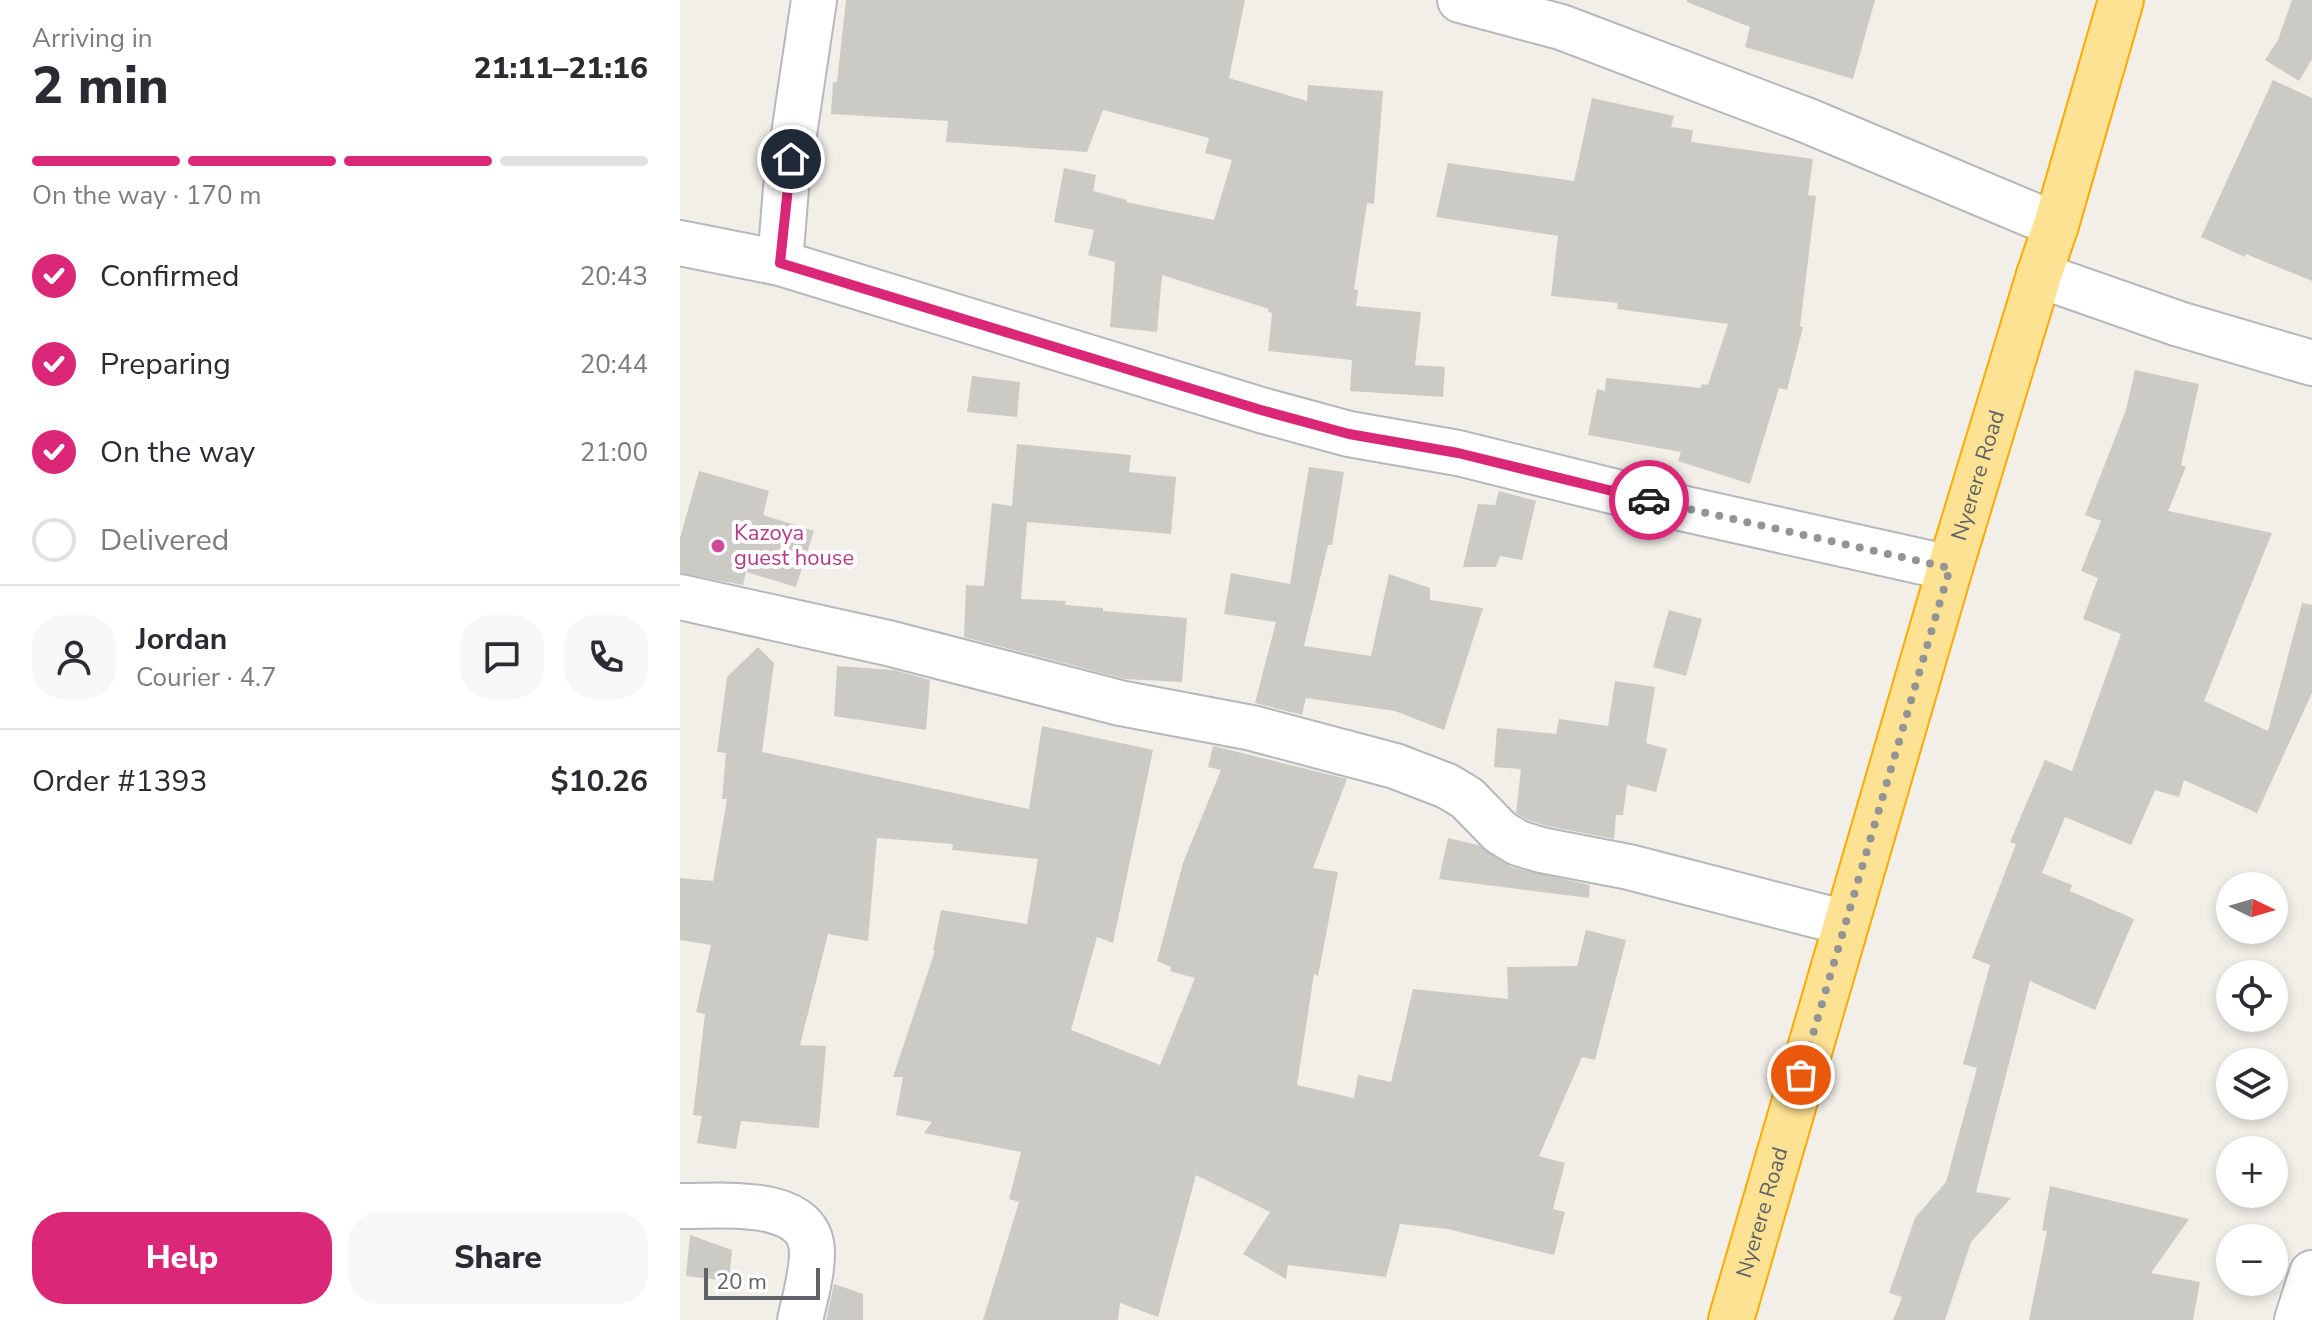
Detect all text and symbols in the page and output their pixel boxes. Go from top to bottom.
text: Arriving in [32,21,153,56]
text: 21:11–21:16 [473,48,648,89]
text: 2 min [32,50,169,121]
pin [757,125,825,193]
icon: home [769,137,813,181]
text: On the way · 170 m [32,178,261,213]
icon: check [32,254,76,298]
text: Confirmed [100,256,240,297]
text: 20:43 [580,259,648,294]
icon: check [32,342,76,386]
text: Preparing [100,344,231,385]
text: 20:44 [580,347,648,382]
street label: Nyerere Road [1944,406,2012,544]
icon: check [32,430,76,474]
text: On the way [100,432,255,473]
text: 21:00 [580,435,648,470]
courier [1609,460,1689,540]
icon: car [1627,478,1671,522]
place label: Kazoya guest house [734,518,854,573]
text: Delivered [100,520,229,561]
marker: Kazoya guest house [709,537,727,555]
button: person [32,615,116,699]
button: chat [460,615,544,699]
button: phone [564,615,648,699]
text: Jordan [136,619,227,660]
text: Courier · 4.7 [136,660,277,695]
text: Order #1393 [32,761,207,802]
text: $10.26 [551,761,648,802]
north arrow [2216,872,2288,944]
map controls [2216,872,2288,1296]
button: locate [2216,960,2288,1032]
pin [1767,1041,1835,1109]
button: layers [2216,1048,2288,1120]
icon: bag [1779,1053,1823,1097]
button: + [2216,1136,2288,1208]
street label: Nyerere Road [1729,1143,1796,1281]
button: Help [32,1212,332,1304]
button: Share [348,1212,648,1304]
button: − [2216,1224,2288,1296]
scale bar [704,1264,820,1300]
text: 20 m [716,1267,767,1297]

